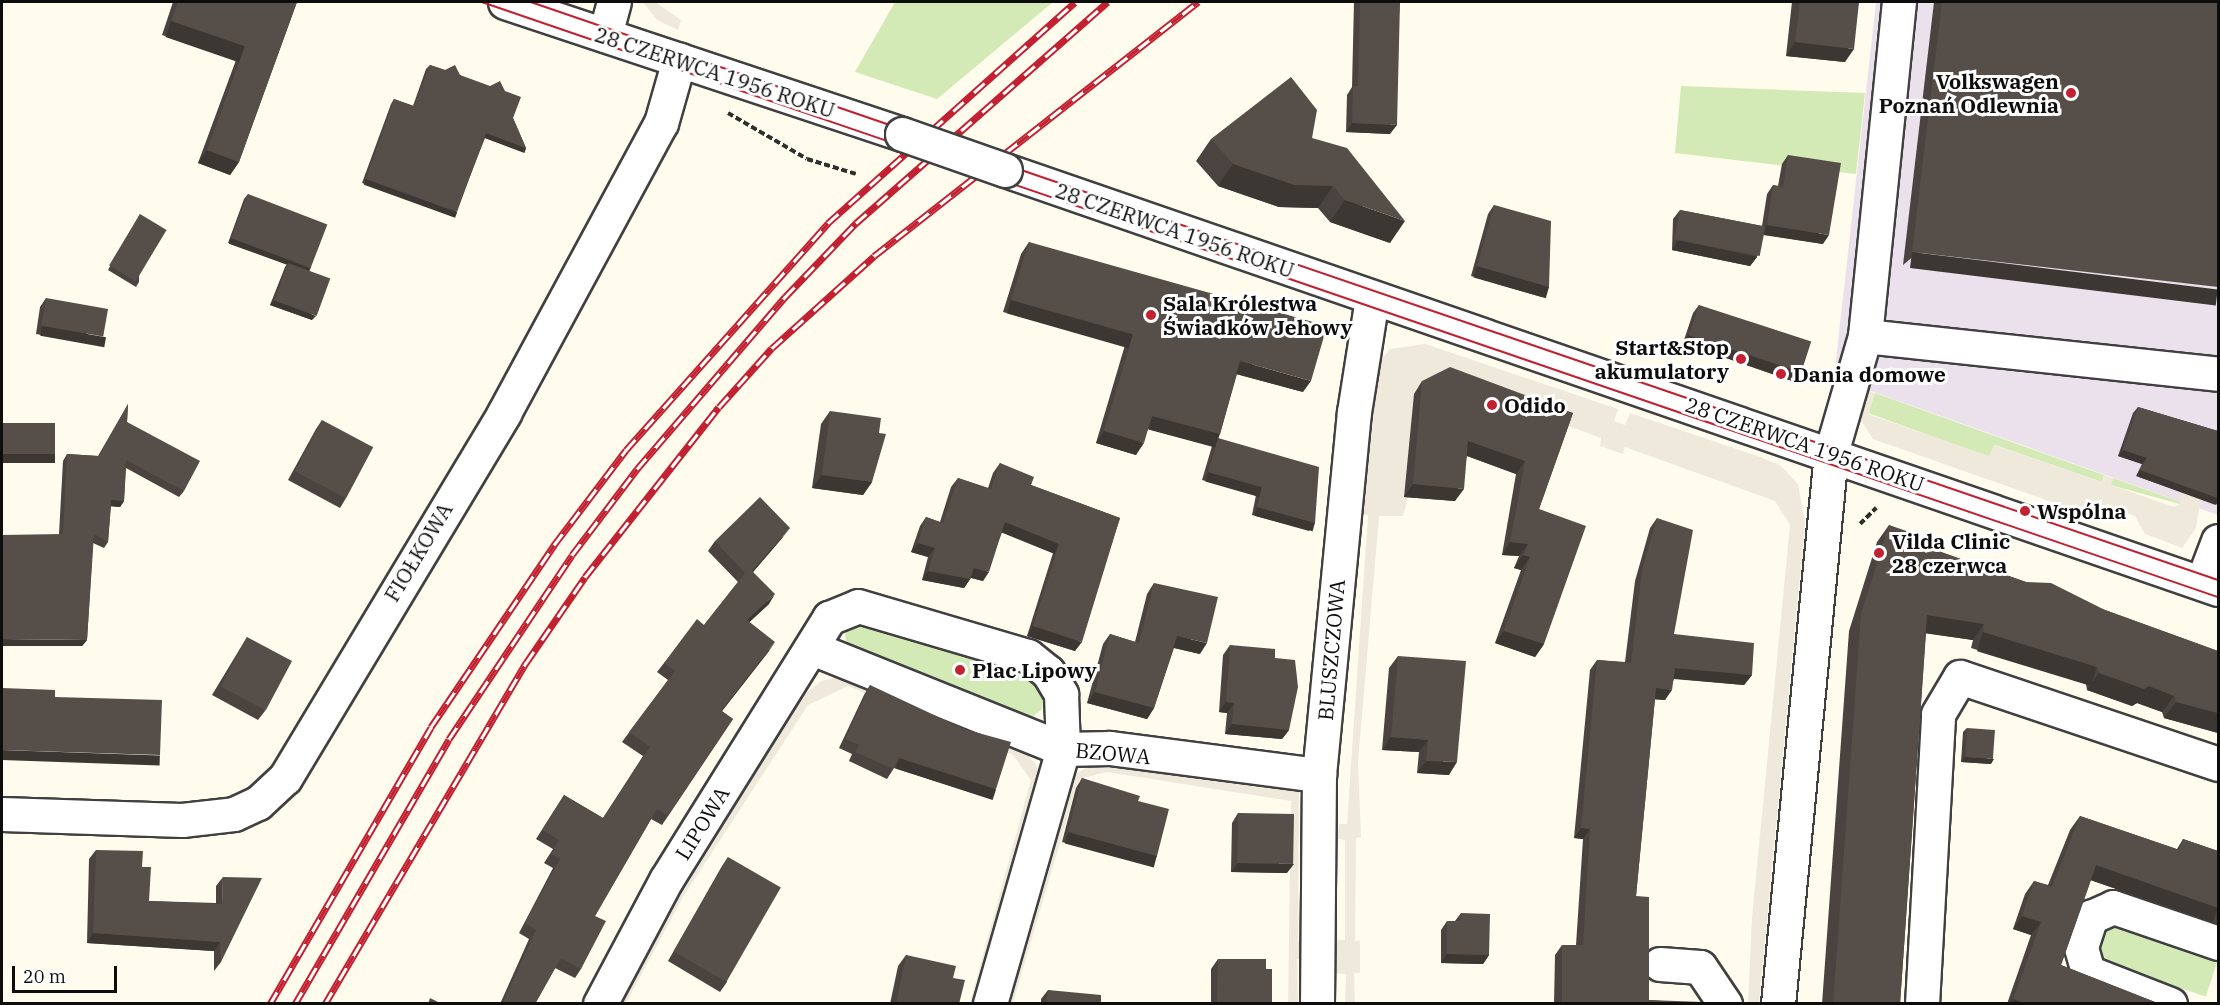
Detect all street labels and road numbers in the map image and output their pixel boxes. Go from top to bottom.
street label: 28 CZERWCA 1956 ROKU [592,21,838,123]
street label: 28 CZERWCA 1956 ROKU [1052,177,1298,283]
street label: 28 CZERWCA 1956 ROKU [1682,391,1928,497]
street label: FIOŁKOWA [379,498,457,606]
street label: BLUSZCZOWA [1312,578,1350,722]
street label: BZOWA [1074,737,1152,769]
street label: LIPOWA [670,782,734,864]

